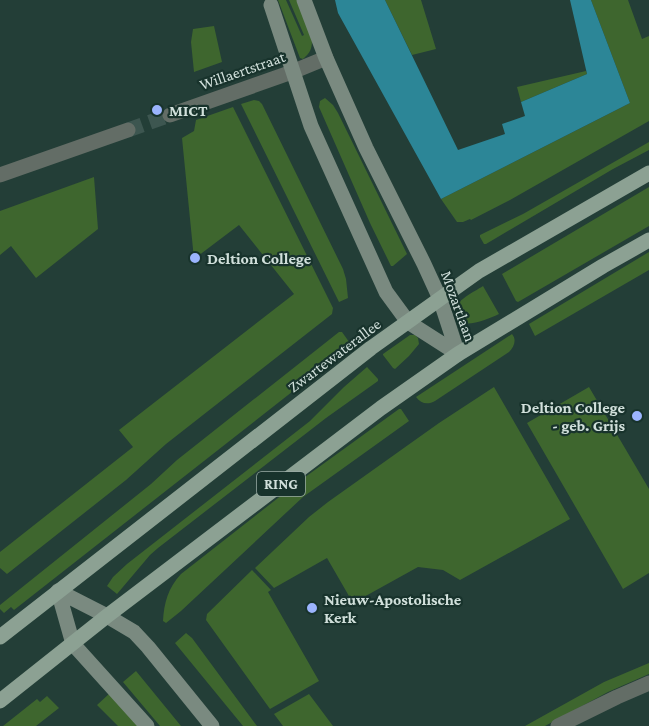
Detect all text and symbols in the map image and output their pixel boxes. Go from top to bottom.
street label: Willaertstraat [197,48,288,93]
place label: MICT [169,102,208,119]
marker: MICT [150,103,164,117]
place label: Deltion College [207,250,312,267]
marker: Deltion College [188,251,202,265]
street label: Mozartlaan [438,268,479,344]
street label: Zwartewaterallee [285,315,384,396]
place label: Deltion College - geb. Grijs [521,399,626,435]
marker: Deltion College - geb. Grijs [630,409,644,423]
road number: RING [257,472,305,496]
place label: Nieuw-Apostolische Kerk [324,591,462,626]
marker: Nieuw-Apostolische Kerk [305,601,319,615]

